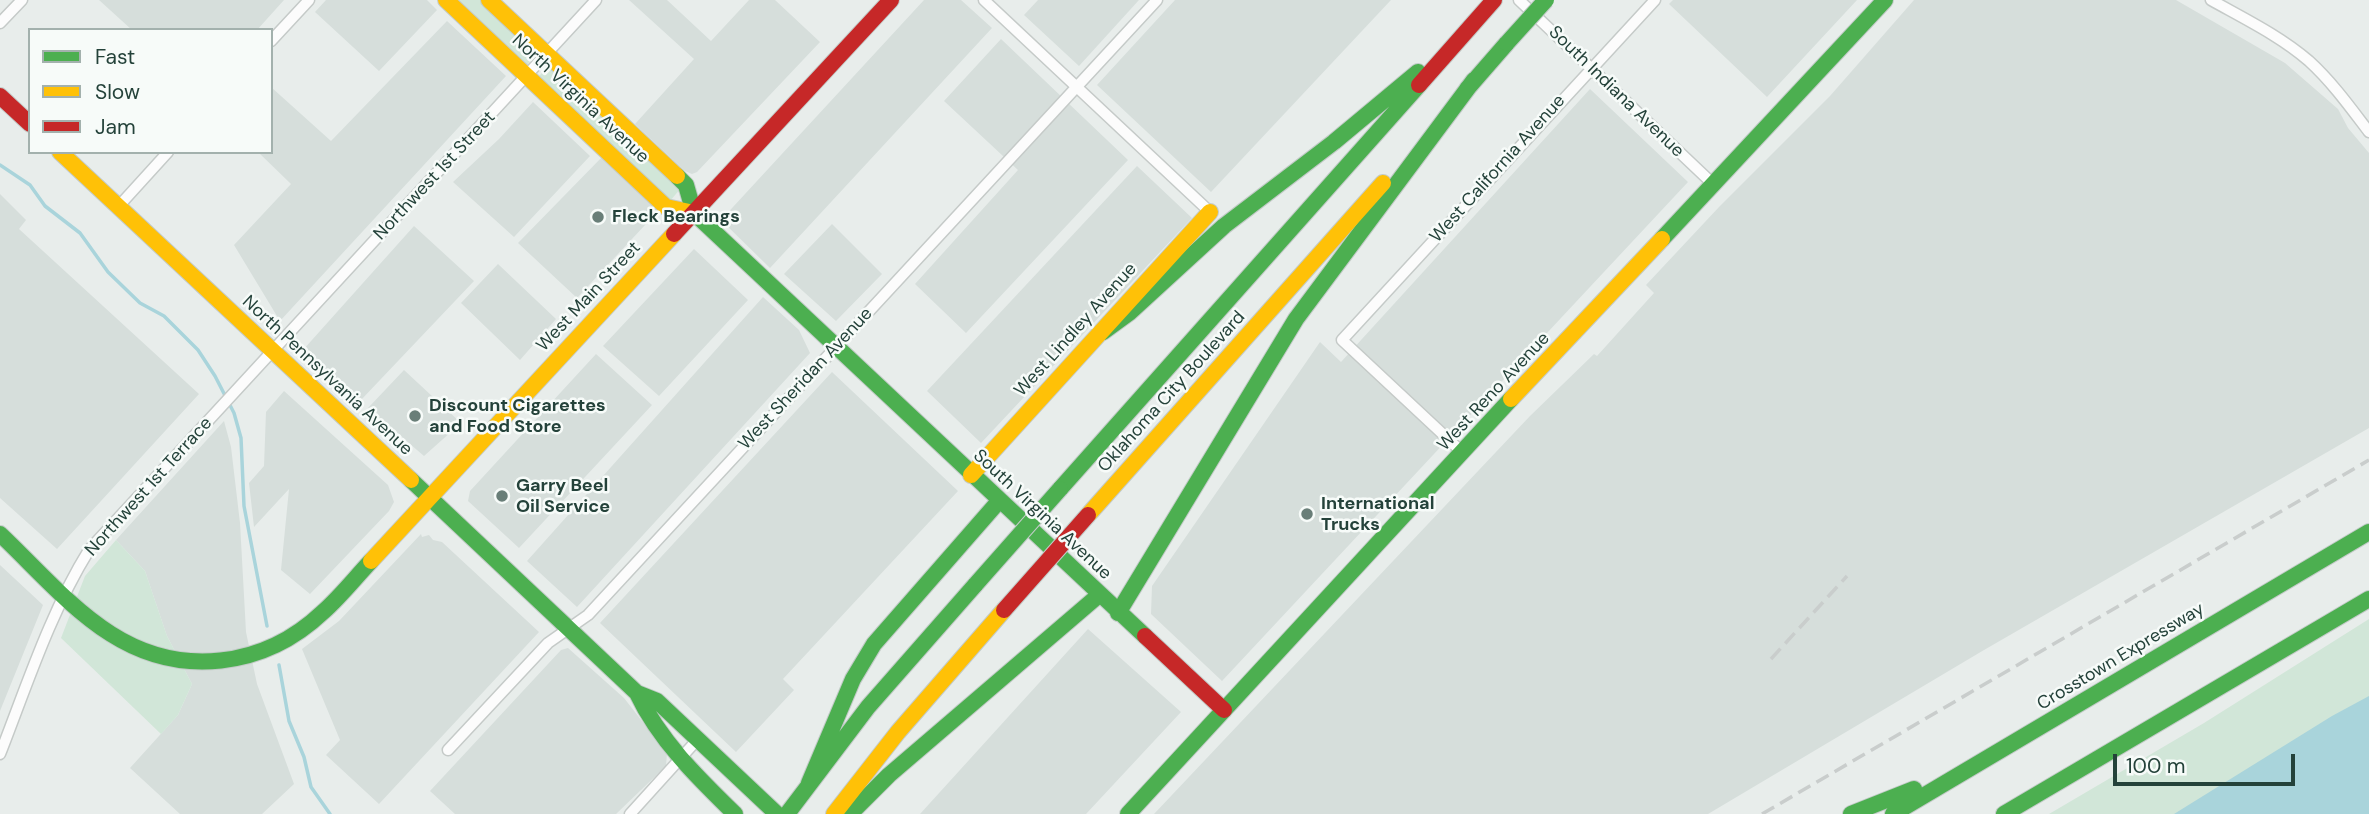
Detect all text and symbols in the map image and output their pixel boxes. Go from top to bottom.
street label: South Indiana Avenue [1544,22,1688,162]
legend [28,28,273,154]
street label: North Virginia Avenue [507,30,653,168]
text: Fast [95,43,135,71]
text: Slow [95,78,140,106]
street label: West California Avenue [1426,91,1570,247]
street label: Northwest 1st Street [370,107,500,245]
text: Jam [95,113,136,141]
place label: Fleck Bearings [612,206,740,228]
marker: Fleck Bearings [590,209,606,225]
street label: West Main Street [532,237,646,357]
street label: West Lindley Avenue [1010,259,1142,401]
street label: North Pennsylvania Avenue [237,291,417,461]
street label: West Sheridan Avenue [734,303,878,455]
street label: Oklahoma City Boulevard [1094,307,1250,477]
street label: West Reno Avenue [1433,328,1555,456]
place label: Discount Cigarettes and Food Store [429,395,606,438]
marker: Discount Cigarettes and Food Store [407,408,423,424]
street label: Northwest 1st Terrace [81,413,217,561]
street label: South Virginia Avenue [968,445,1116,585]
place label: Garry Beel Oil Service [516,475,610,518]
marker: Garry Beel Oil Service [494,488,510,504]
place label: International Trucks [1321,493,1434,536]
marker: International Trucks [1299,506,1315,522]
street label: Crosstown Expressway [2034,599,2208,715]
scale bar [2117,740,2299,784]
text: 100 m [2126,752,2186,780]

